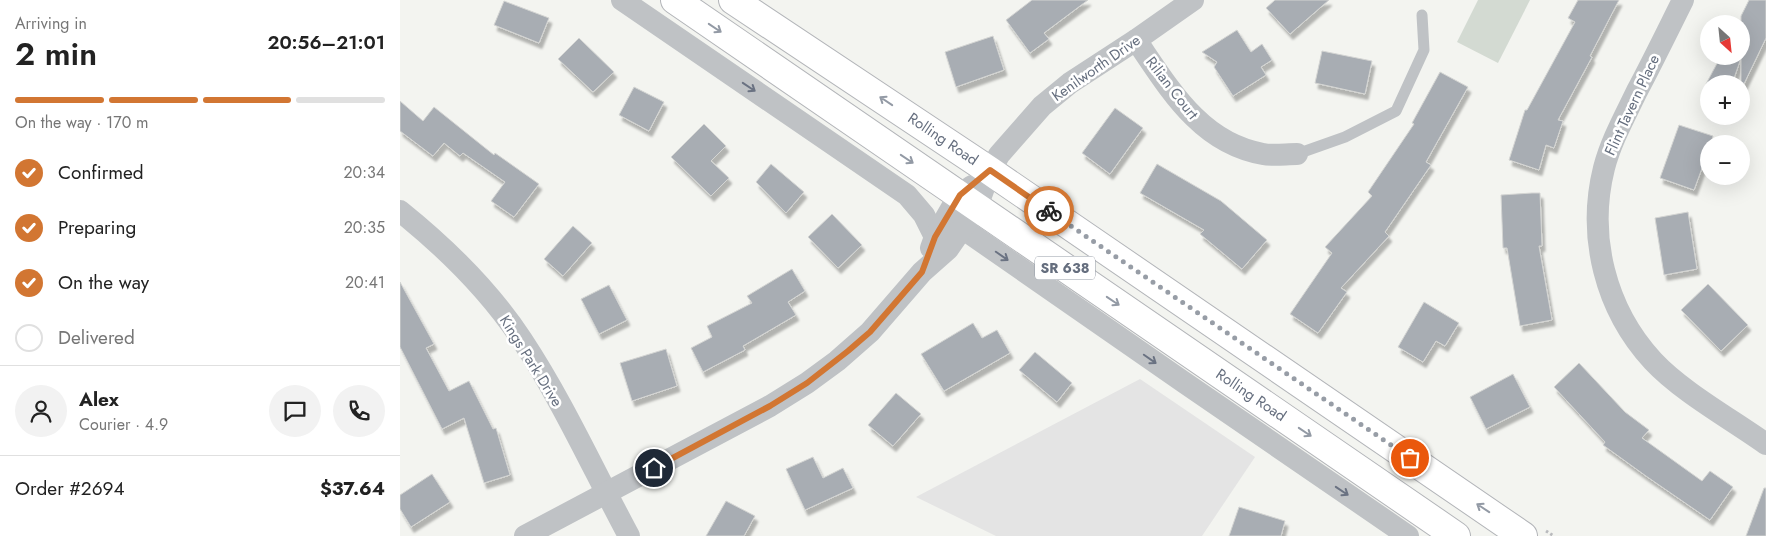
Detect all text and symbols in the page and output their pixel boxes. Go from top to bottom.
text: Arriving in [15,12,87,35]
north arrow [1700,15,1750,65]
map controls [1700,15,1750,185]
one-way arrow [708,23,722,33]
text: 20:56–21:01 [267,29,385,56]
street label: Kenilworth Drive [1047,29,1145,107]
text: 2 min [15,31,97,77]
street label: Flint Tavern Place [1599,51,1665,159]
street label: Rilian Court [1140,52,1204,124]
button: + [1700,75,1750,125]
one-way arrow [742,82,756,92]
one-way arrow [879,96,893,106]
street label: Rolling Road [903,107,983,171]
text: On the way · 170 m [15,111,149,134]
button: − [1700,135,1750,185]
one-way arrow [899,154,913,164]
icon: check [15,159,43,187]
text: Confirmed [58,159,144,186]
text: 20:34 [343,161,385,184]
courier [1024,186,1074,236]
icon: bike [1035,197,1063,225]
icon: check [15,214,43,242]
text: Preparing [58,214,136,241]
text: 20:35 [344,216,385,239]
one-way arrow [995,251,1009,261]
road number: SR 638 [1035,256,1095,280]
icon: check [15,269,43,297]
text: On the way [58,269,149,296]
text: 20:41 [345,271,385,294]
one-way arrow [1106,295,1120,306]
street label: Kings Park Drive [494,311,568,411]
text: Delivered [58,324,135,351]
one-way arrow [1143,354,1157,364]
street label: Rolling Road [1211,363,1291,427]
button: person [15,385,67,437]
button: chat [269,385,321,437]
button: phone [333,385,385,437]
text: Alex [79,386,119,413]
text: Courier · 4.9 [79,413,168,436]
one-way arrow [1297,427,1311,437]
pin [1389,437,1431,479]
icon: bag [1396,444,1424,472]
pin [633,447,675,489]
icon: home [640,454,668,482]
text: Order #2694 [15,475,125,502]
text: $37.64 [320,475,385,502]
one-way arrow [1334,486,1348,496]
one-way arrow [1476,503,1490,513]

